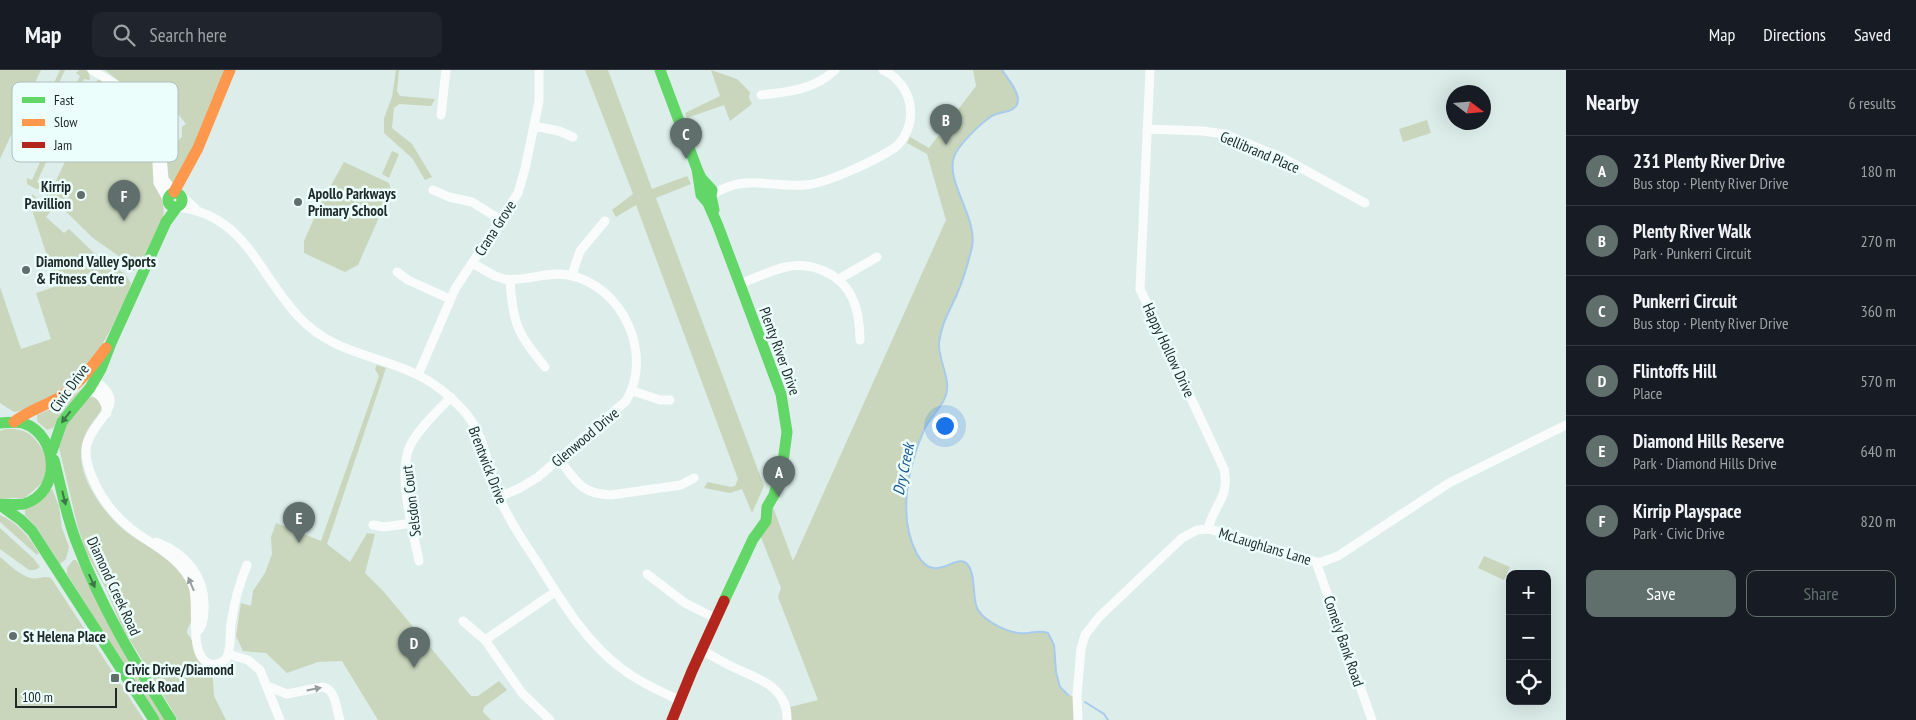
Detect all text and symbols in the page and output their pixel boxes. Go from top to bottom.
search box [92,12,442,57]
text: Map [25,19,62,50]
icon: search [110,21,138,49]
text: Search here [150,23,227,47]
text: Map [1709,23,1735,46]
text: Directions [1763,23,1826,46]
text: Saved [1854,23,1891,46]
legend [12,82,178,162]
north arrow [1446,85,1491,130]
text: Nearby [1586,89,1639,116]
text: Fast [54,91,74,109]
text: 6 results [1849,93,1896,113]
pin: B [930,104,962,145]
text: Slow [54,113,78,131]
pin: C [670,118,702,159]
street label: Gellibrand Place [1218,127,1302,177]
text: Jam [53,136,72,154]
text: 231 Plenty River Drive [1633,149,1785,173]
text: A [1598,161,1606,181]
text: 180 m [1861,161,1896,181]
text: Bus stop · Plenty River Drive [1633,173,1789,193]
place label: Kirrip Pavillion [25,177,71,213]
pin: F [108,180,140,221]
place label: Apollo Parkways Primary School [307,184,396,220]
marker: Kirrip Pavillion [75,189,87,201]
marker: Apollo Parkways Primary School [292,196,304,208]
street label: Crana Grove [470,197,520,259]
text: Plenty River Walk [1633,219,1751,243]
text: B [1598,231,1606,251]
text: 270 m [1861,231,1896,251]
text: Park · Punkerri Circuit [1633,243,1751,263]
place label: Diamond Valley Sports & Fitness Centre [36,252,156,288]
marker: Diamond Valley Sports & Fitness Centre [20,264,32,276]
text: Punkerri Circuit [1633,289,1737,313]
street label: Happy Hollow Drive [1139,300,1199,400]
text: C [1598,301,1606,321]
text: 360 m [1861,301,1896,321]
street label: Plenty River Drive [755,304,805,398]
text: Bus stop · Plenty River Drive [1633,313,1789,333]
text: Flintoffs Hill [1633,359,1717,383]
street label: Civic Drive [45,360,93,416]
text: D [1598,371,1606,391]
text: 570 m [1861,371,1896,391]
text: Place [1633,383,1662,403]
street label: Glenwood Drive [547,403,623,471]
one-way arrow [61,410,72,423]
your location [932,413,958,439]
street label: Brentwick Drive [465,424,511,506]
text: Diamond Hills Reserve [1633,429,1784,453]
water label: Dry Creek [888,439,919,497]
text: E [1599,441,1605,461]
text: 640 m [1861,441,1896,461]
text: Park · Diamond Hills Drive [1633,453,1777,473]
pin: A [763,456,795,497]
street label: Selsdon Court [397,464,425,538]
one-way arrow [60,491,68,506]
text: Kirrip Playspace [1633,499,1742,523]
pin: E [283,502,315,543]
text: F [1599,511,1605,531]
text: 820 m [1861,511,1896,531]
street label: McLaughlans Lane [1216,523,1314,569]
text: Park · Civic Drive [1633,523,1725,543]
street label: Diamond Creek Road [83,534,145,638]
map controls [1506,570,1551,705]
button: + [1506,570,1551,615]
button: Save [1586,570,1736,617]
button: Share [1746,570,1896,617]
one-way arrow [89,574,97,588]
one-way arrow [187,577,195,591]
street label: Comely Bank Road [1320,593,1368,689]
button: − [1506,615,1551,660]
place label: St Helena Place [23,627,106,646]
pin: D [398,627,430,668]
marker: St Helena Place [7,630,19,642]
place label: Civic Drive/Diamond Creek Road [125,660,234,696]
button: locate [1506,660,1551,705]
marker: Civic Drive/Diamond Creek Road [109,672,121,684]
one-way arrow [306,684,322,692]
scale bar [15,685,118,708]
text: 100 m [22,688,53,706]

